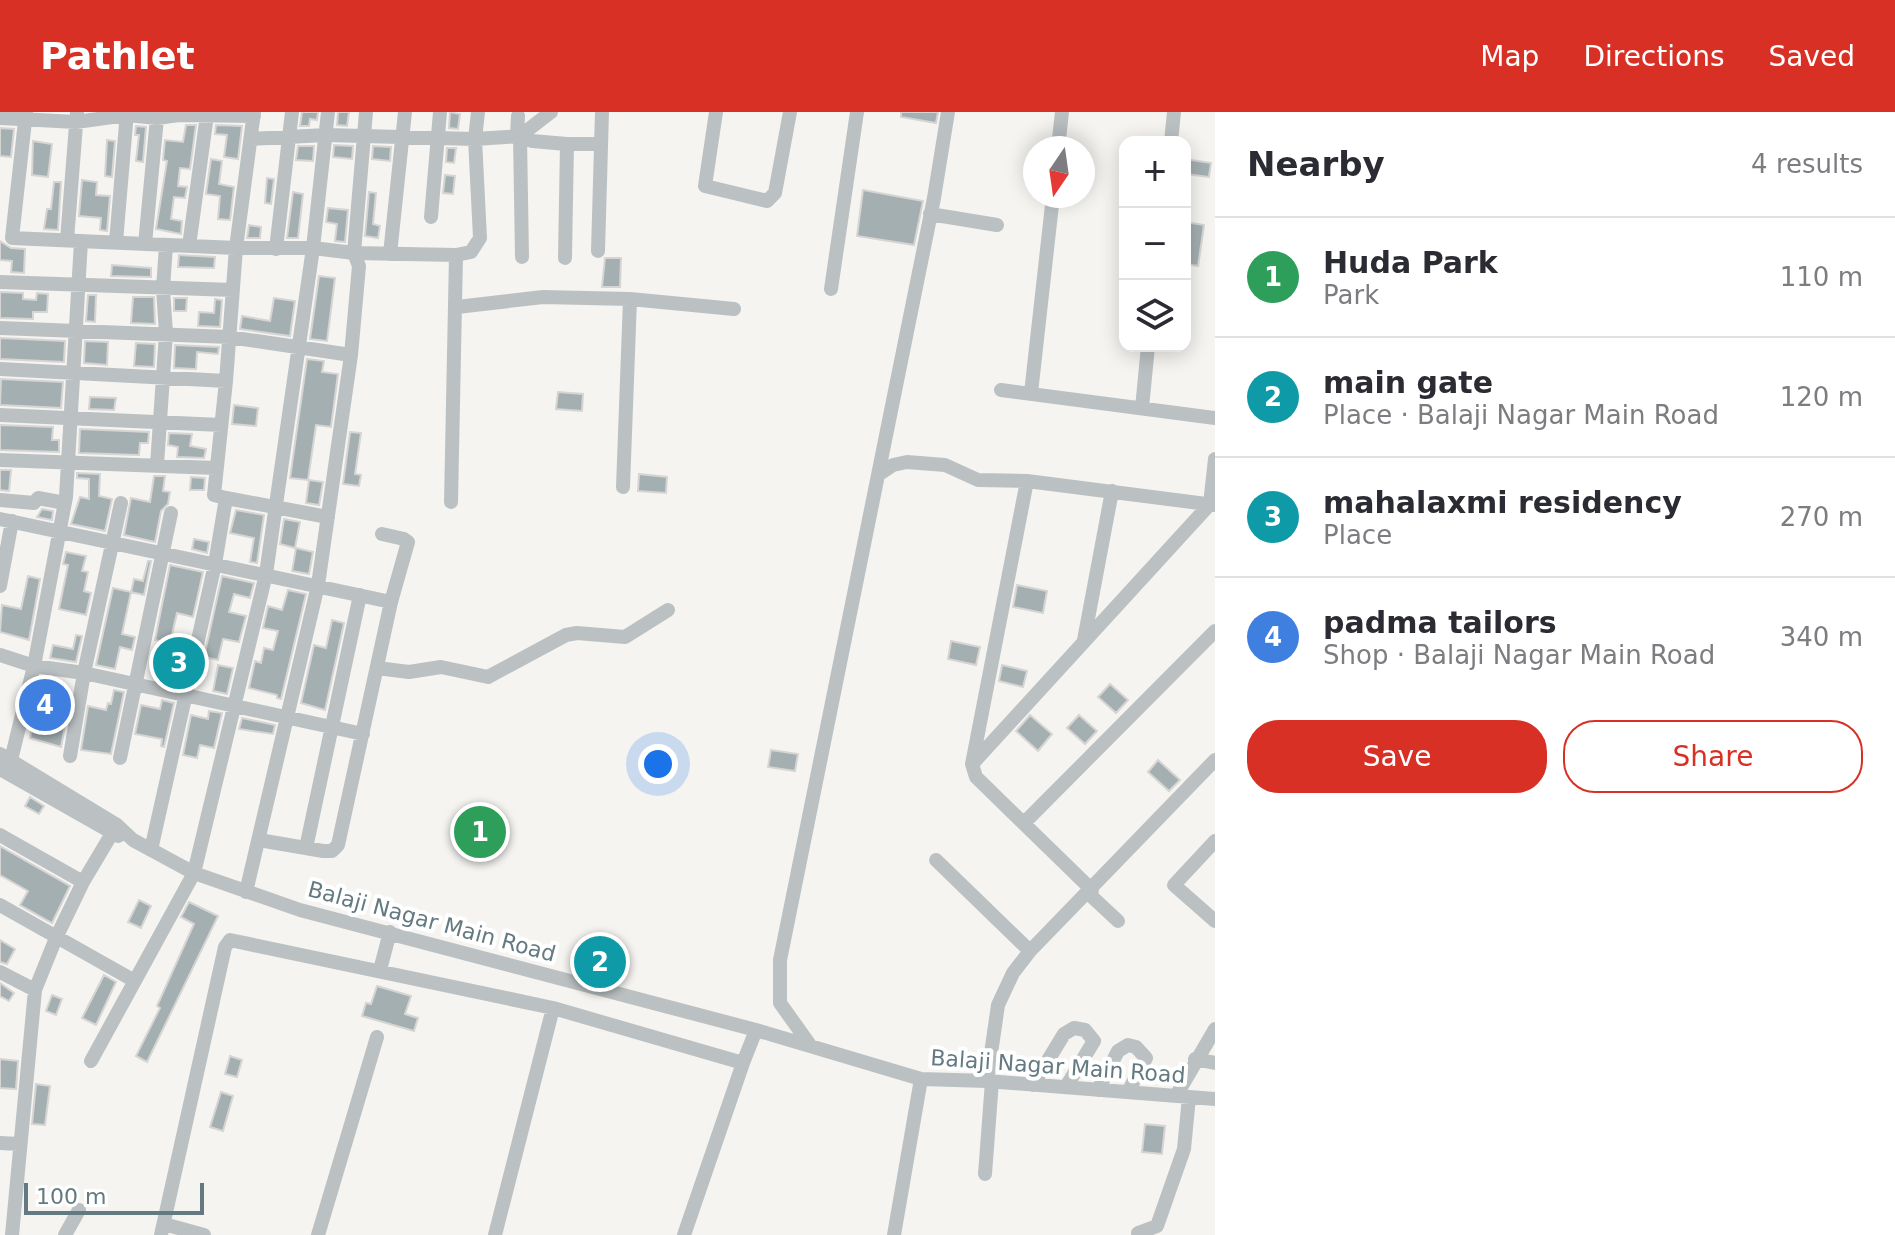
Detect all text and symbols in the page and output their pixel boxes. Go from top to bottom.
text: Pathlet [40,34,195,78]
text: Map [1480,40,1539,73]
text: Directions [1583,40,1724,73]
text: Saved [1768,40,1855,73]
north arrow [1023,136,1095,208]
map controls [1119,136,1191,352]
button: + [1119,136,1191,208]
text: Nearby [1247,144,1385,184]
text: 4 results [1751,149,1863,179]
button: − [1119,208,1191,280]
text: Huda Park [1323,245,1498,280]
text: 1 [1264,262,1282,292]
text: 110 m [1780,262,1863,292]
button: layers [1119,280,1191,352]
text: Park [1323,280,1379,310]
text: main gate [1323,365,1493,400]
text: 2 [1264,382,1282,412]
text: 120 m [1780,382,1863,412]
text: Place · Balaji Nagar Main Road [1323,400,1719,430]
text: mahalaxmi residency [1323,485,1682,520]
text: 3 [1264,502,1282,532]
text: 270 m [1780,502,1863,532]
text: Place [1323,520,1392,550]
text: padma tailors [1323,605,1557,640]
text: 4 [1264,622,1282,652]
text: 340 m [1780,622,1863,652]
pin: 3 [153,633,205,693]
text: Shop · Balaji Nagar Main Road [1323,640,1715,670]
pin: 4 [19,675,71,735]
button: Save [1247,720,1547,793]
button: Share [1563,720,1863,793]
your location [638,744,678,784]
pin: 1 [454,802,506,862]
street label: Balaji Nagar Main Road [305,876,559,967]
pin: 2 [574,932,626,992]
street label: Balaji Nagar Main Road [930,1045,1186,1088]
scale bar [24,1179,204,1215]
text: 100 m [36,1184,106,1209]

